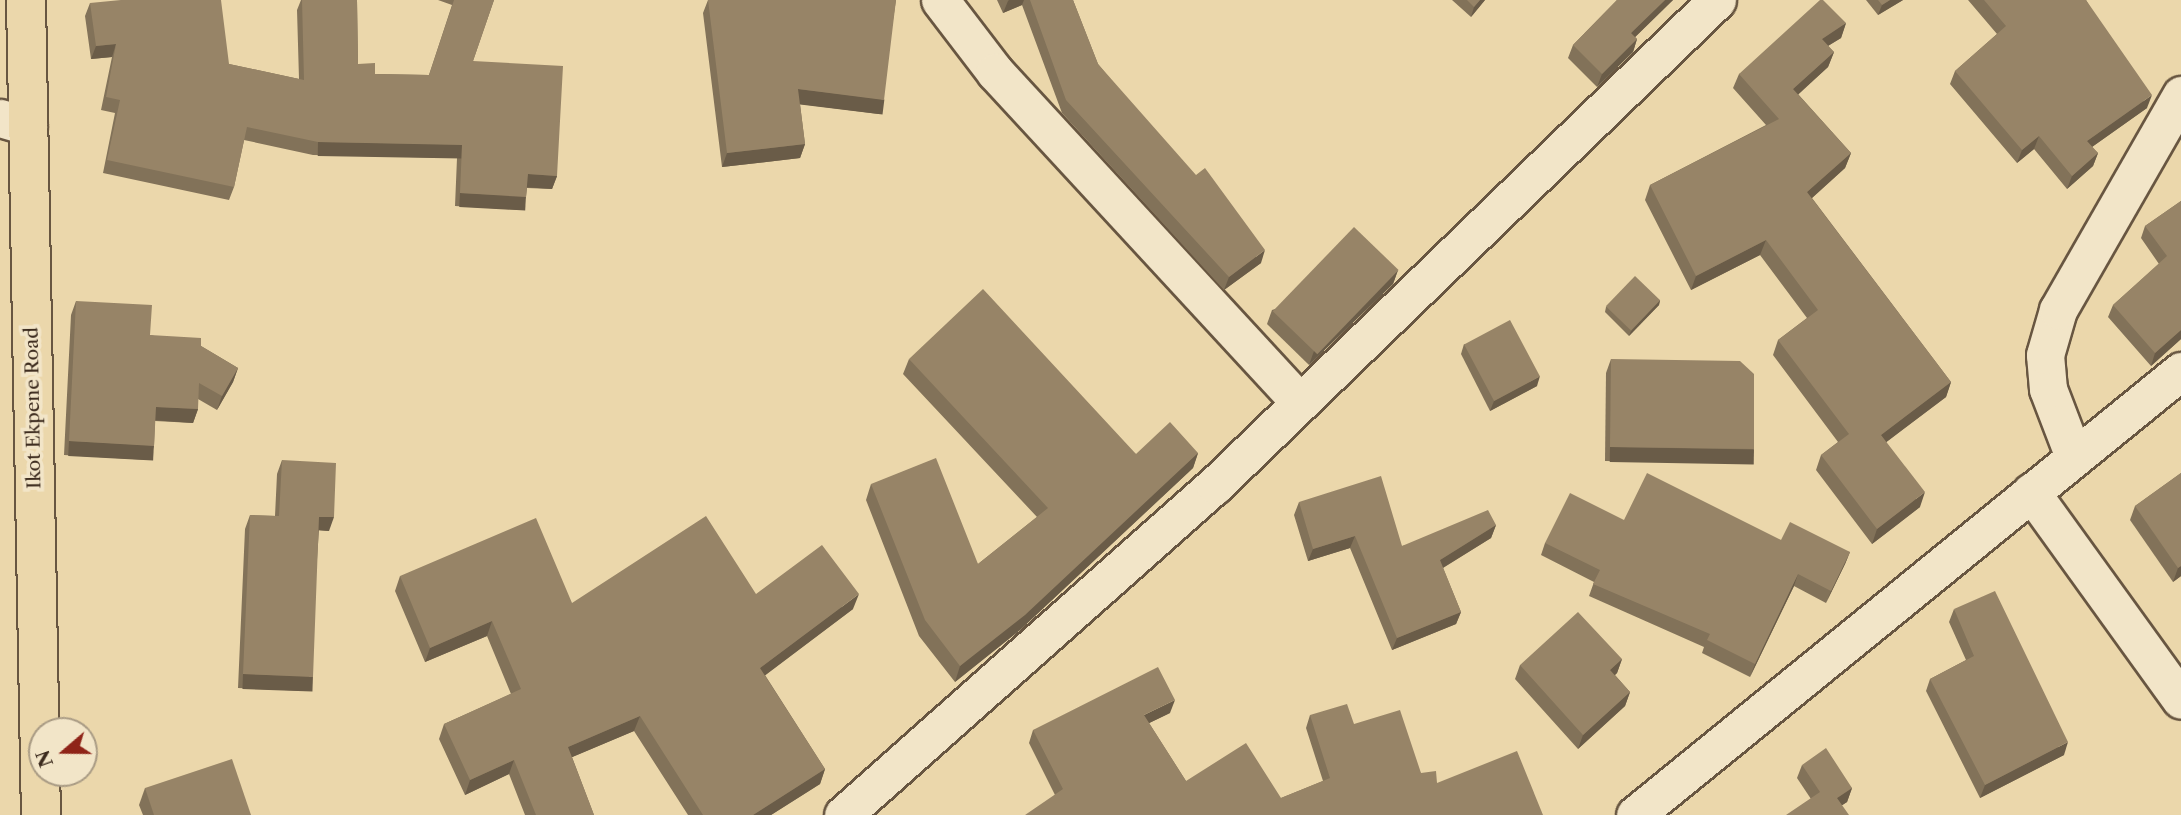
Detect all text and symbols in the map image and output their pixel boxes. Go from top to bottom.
street label: Ikot Ekpene Road [20,327,46,489]
north arrow [28,717,98,787]
text: N [31,747,58,770]

